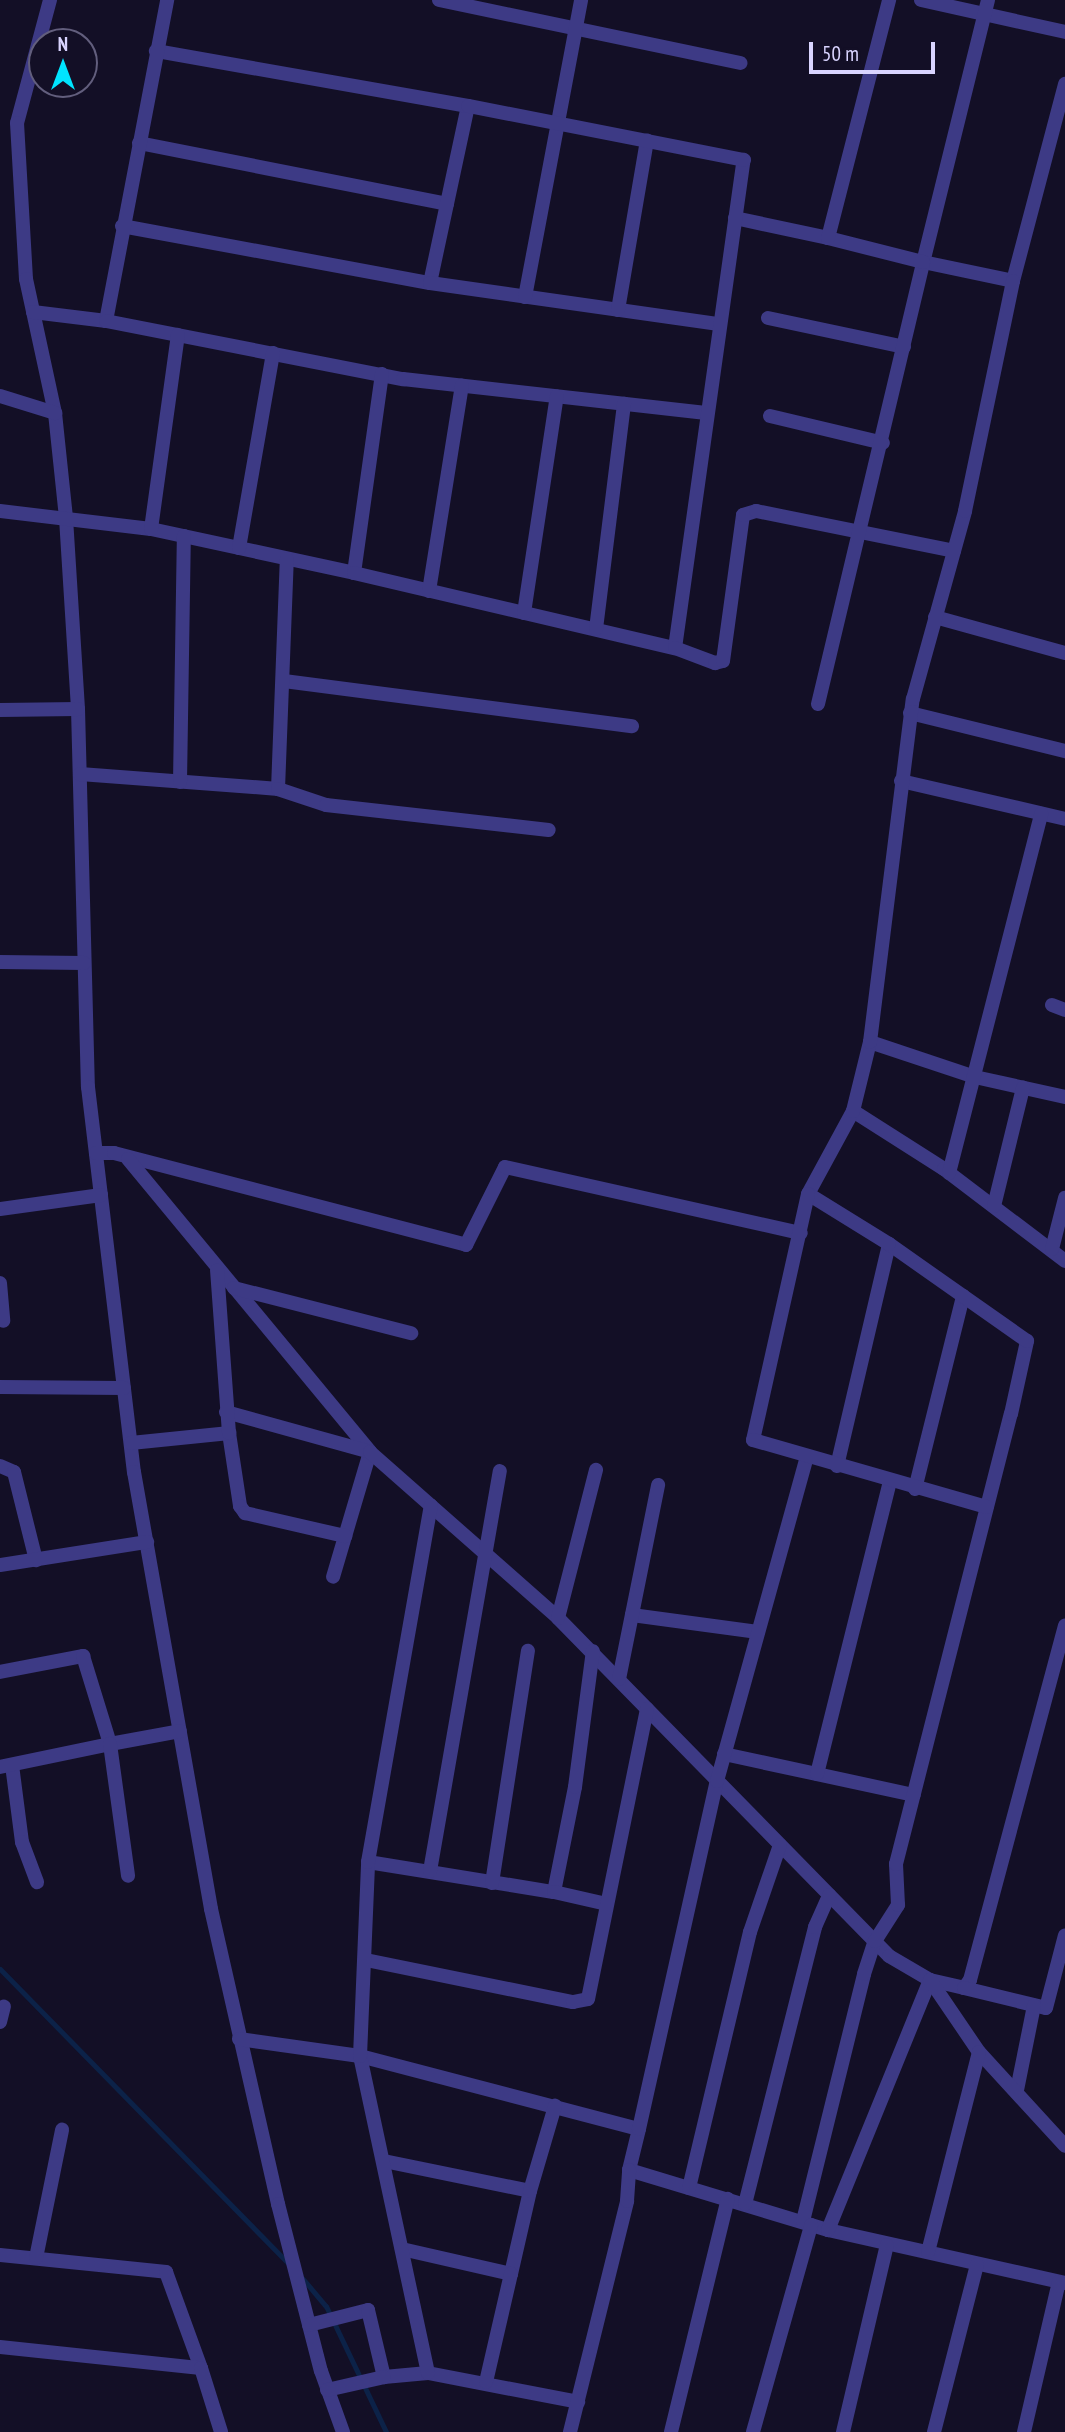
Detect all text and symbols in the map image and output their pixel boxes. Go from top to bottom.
north arrow [28,28,98,98]
scale bar [813,28,939,72]
text: N [58,32,68,56]
text: 50 m [822,40,859,67]

